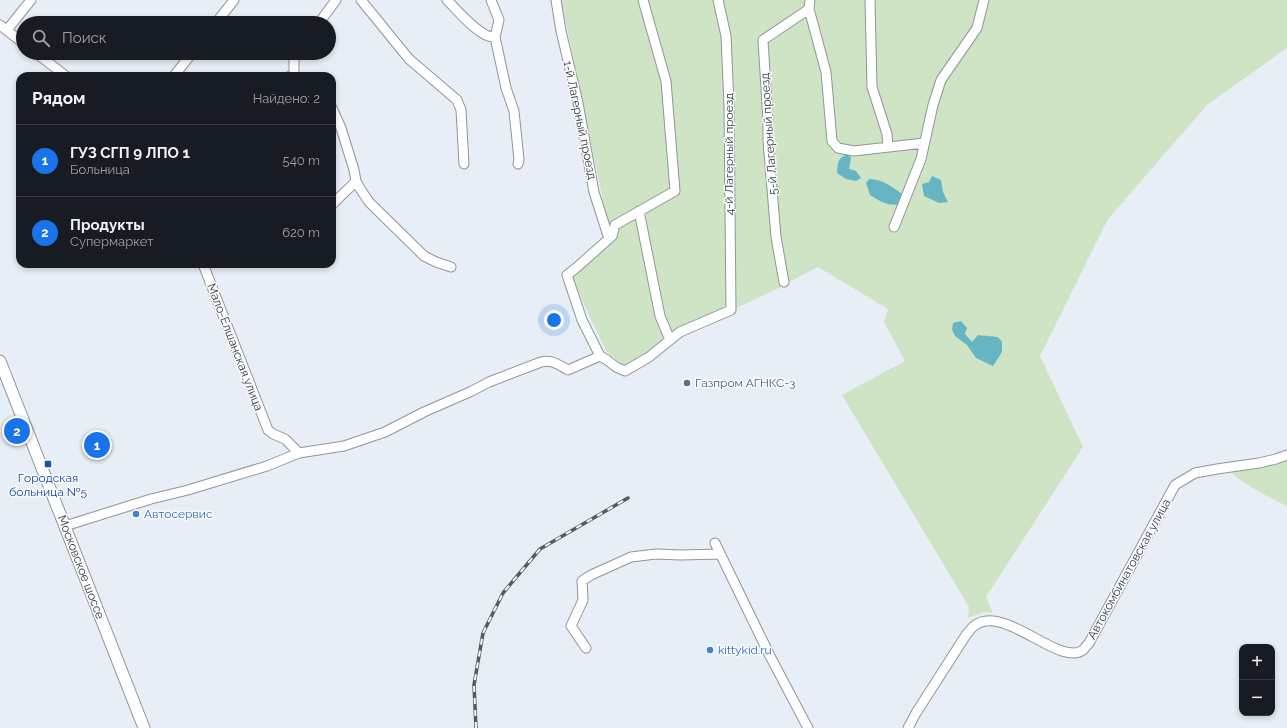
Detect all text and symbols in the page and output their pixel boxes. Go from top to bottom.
search box [16,16,336,60]
icon: search [30,27,52,49]
text: Поиск [62,29,107,47]
street label: 1-й Лагерный проезд [561,59,599,181]
street label: 5-й Лагерный проезд [758,72,780,196]
text: Рядом [32,88,85,108]
text: Найдено: 2 [253,91,320,106]
street label: 4-й Лагерный проезд [722,93,736,215]
text: ГУЗ СГП 9 ЛПО 1 [70,144,190,162]
text: 1 [42,153,48,168]
text: 540 m [283,153,320,168]
text: Больница [70,162,130,177]
text: Продукты [70,216,145,234]
text: 2 [41,225,49,240]
text: 620 m [282,225,320,240]
text: Супермаркет [70,234,153,249]
street label: Мало-Елшанская улица [204,281,266,413]
your location [544,310,564,330]
place label: Газпром АГНКС-3 [695,376,795,390]
marker: Газпром АГНКС-3 [682,378,692,388]
pin: 2 [4,416,30,446]
pin: 1 [84,430,110,460]
marker: Городская больница №5 [43,459,53,469]
place label: Городская больница №5 [9,471,87,499]
street label: Автокомбинатовская улица [1085,496,1173,642]
place label: Автосервис [144,507,213,521]
marker: Автосервис [131,509,141,519]
street label: Московское шоссе [55,513,107,621]
place label: kittykid.ru [718,643,772,657]
map controls [1239,644,1275,716]
button: + [1239,644,1275,680]
marker: kittykid.ru [705,645,715,655]
button: − [1239,680,1275,716]

